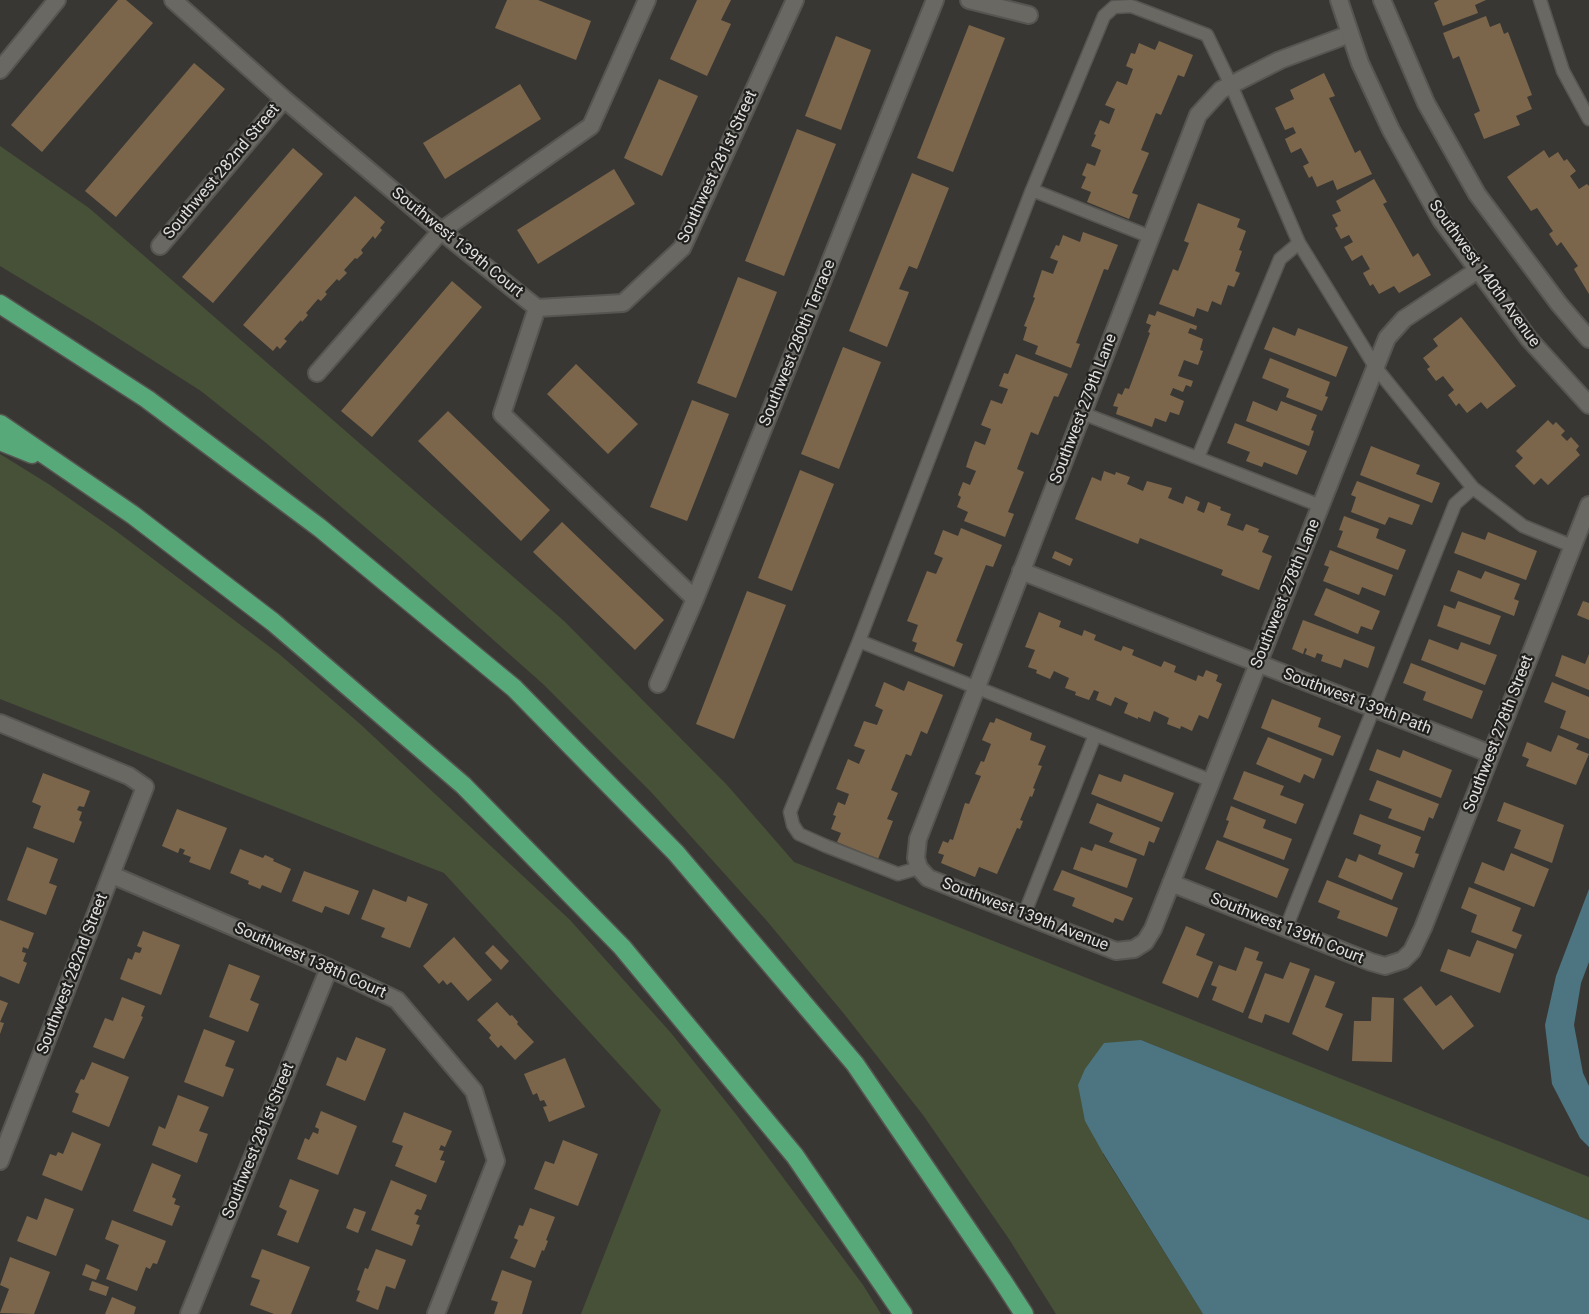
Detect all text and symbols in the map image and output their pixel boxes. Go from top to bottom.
street label: Southwest 281st Street [674,88,762,246]
street label: Southwest 282nd Street [160,101,284,243]
street label: Southwest 139th Court [387,184,527,302]
street label: Southwest 140th Avenue [1424,197,1544,351]
street label: Southwest 280th Terrace [756,257,840,429]
street label: Southwest 279th Lane [1047,331,1121,487]
street label: Southwest 278th Lane [1247,517,1325,671]
street label: Southwest 278th Street [1460,653,1538,815]
street label: Southwest 139th Path [1280,665,1434,739]
street label: Southwest 139th Avenue [939,874,1111,956]
street label: Southwest 139th Court [1207,889,1367,969]
street label: Southwest 282nd Street [33,891,113,1057]
street label: Southwest 138th Court [231,919,389,1003]
street label: Southwest 281st Street [219,1060,299,1222]

